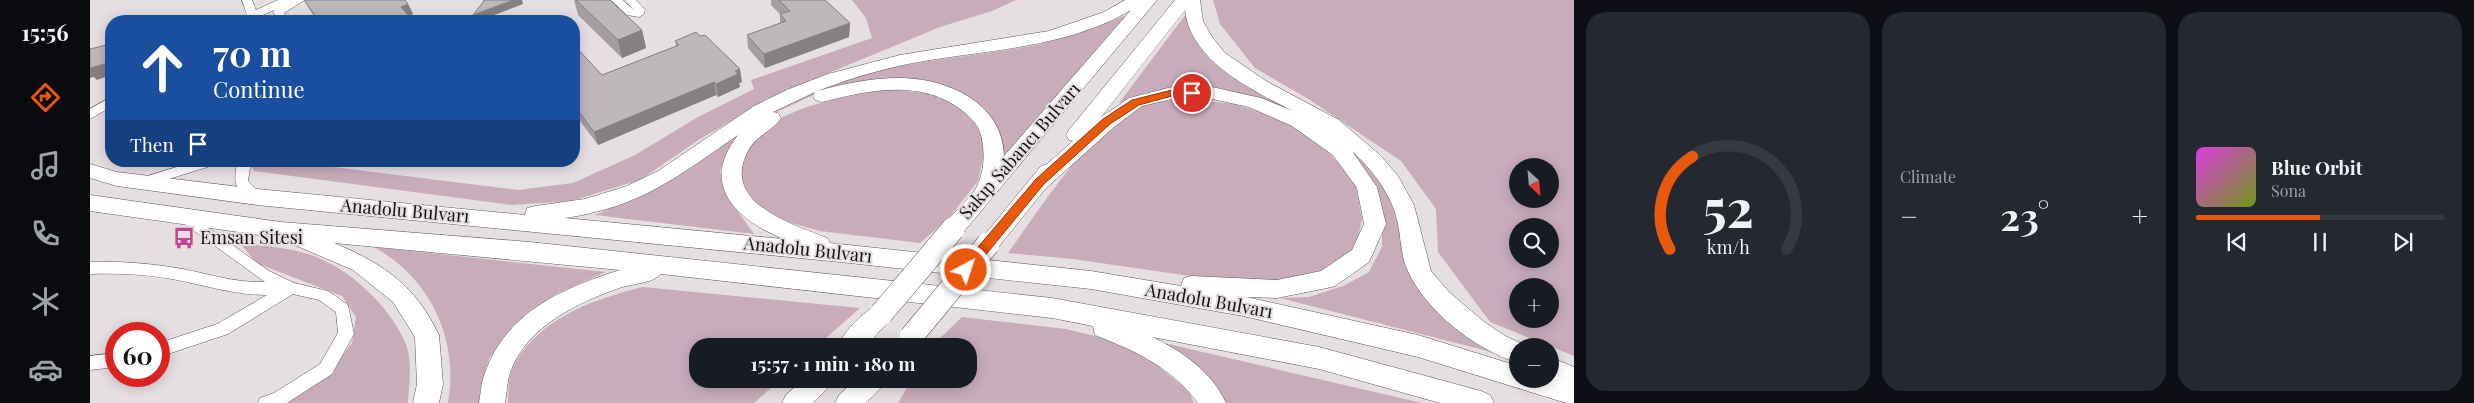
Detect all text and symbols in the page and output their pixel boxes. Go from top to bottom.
text: 15:56 [21,17,69,47]
text: 70 m [213,29,291,76]
icon: ahead [130,35,195,100]
pin [1171,72,1213,114]
text: Continue [213,74,305,104]
street label: Sakıp Sabancı Bulvarı [953,77,1085,224]
icon: arrive [1178,79,1206,107]
icon: directions [28,80,63,115]
icon: arrive [184,130,212,158]
text: Then [130,131,174,157]
icon: music [28,148,63,183]
text: Blue Orbit [2271,154,2362,180]
north arrow [1509,158,1559,208]
map controls [1509,158,1559,388]
text: Climate [1900,166,1956,187]
text: 52 [1702,172,1754,241]
text: Sona [2271,180,2306,201]
text: 23° [2000,190,2049,241]
street label: Anadolu Bulvarı [339,192,470,228]
text: − [1900,197,1918,234]
text: + [2132,197,2148,234]
icon: phone [28,216,63,251]
button: search [1509,218,1559,268]
bus stop icon: Emsan Sitesi [171,225,197,251]
place label: Emsan Sitesi [200,225,303,249]
icon: previous [2223,228,2251,256]
icon: pause [2306,228,2334,256]
icon: next [2389,228,2417,256]
street label: Anadolu Bulvarı [742,230,874,268]
text: km/h [1707,235,1750,258]
position arrow [939,243,991,295]
street label: Anadolu Bulvarı [1143,277,1275,323]
button: + [1509,278,1559,328]
icon: climate [28,284,63,319]
speed limit sign: 60 [105,322,170,387]
button: − [1509,338,1559,388]
text: 15:57 · 1 min · 180 m [751,350,915,376]
icon: car [28,352,63,387]

